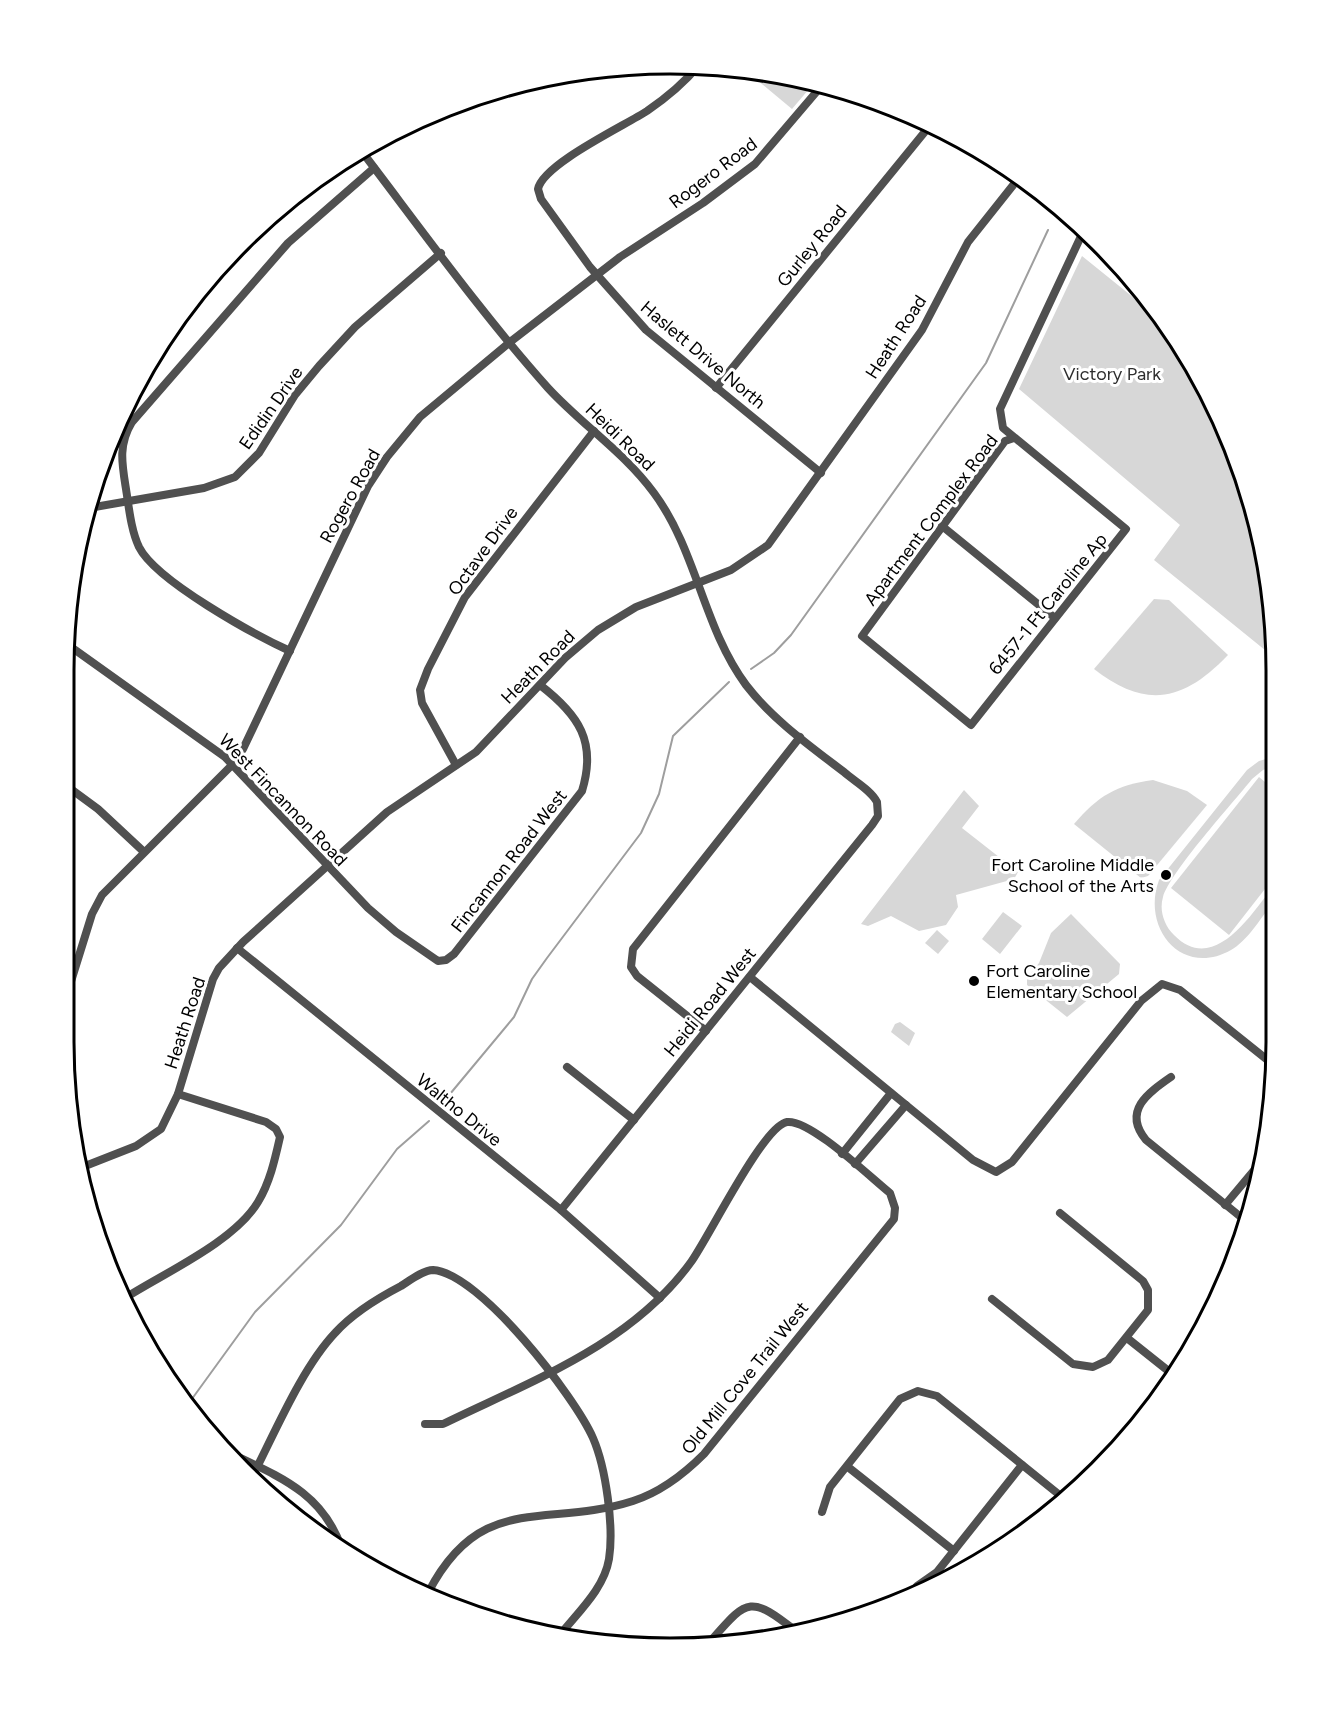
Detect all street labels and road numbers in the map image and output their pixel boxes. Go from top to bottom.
street label: Rogero Road [665,133,761,213]
street label: Gurley Road [772,201,852,291]
street label: Heath Road [861,291,931,383]
street label: Haslett Drive North [636,296,770,414]
street label: Edidin Drive [234,362,308,454]
street label: Heidi Road [581,398,659,476]
street label: Apartment Complex Road [859,430,1003,610]
street label: Rogero Road [315,445,385,547]
street label: Octave Drive [443,502,523,600]
street label: 6457-1 Ft Caroline Ap [984,529,1112,679]
street label: Heath Road [497,626,579,708]
street label: West Fincannon Road [214,729,352,871]
street label: Fincannon Road West [446,785,572,937]
street label: Heidi Road West [659,943,761,1061]
street label: Heath Road [160,974,210,1072]
street label: Waltho Drive [412,1069,506,1151]
street label: Old Mill Cove Trail West [677,1297,813,1459]

